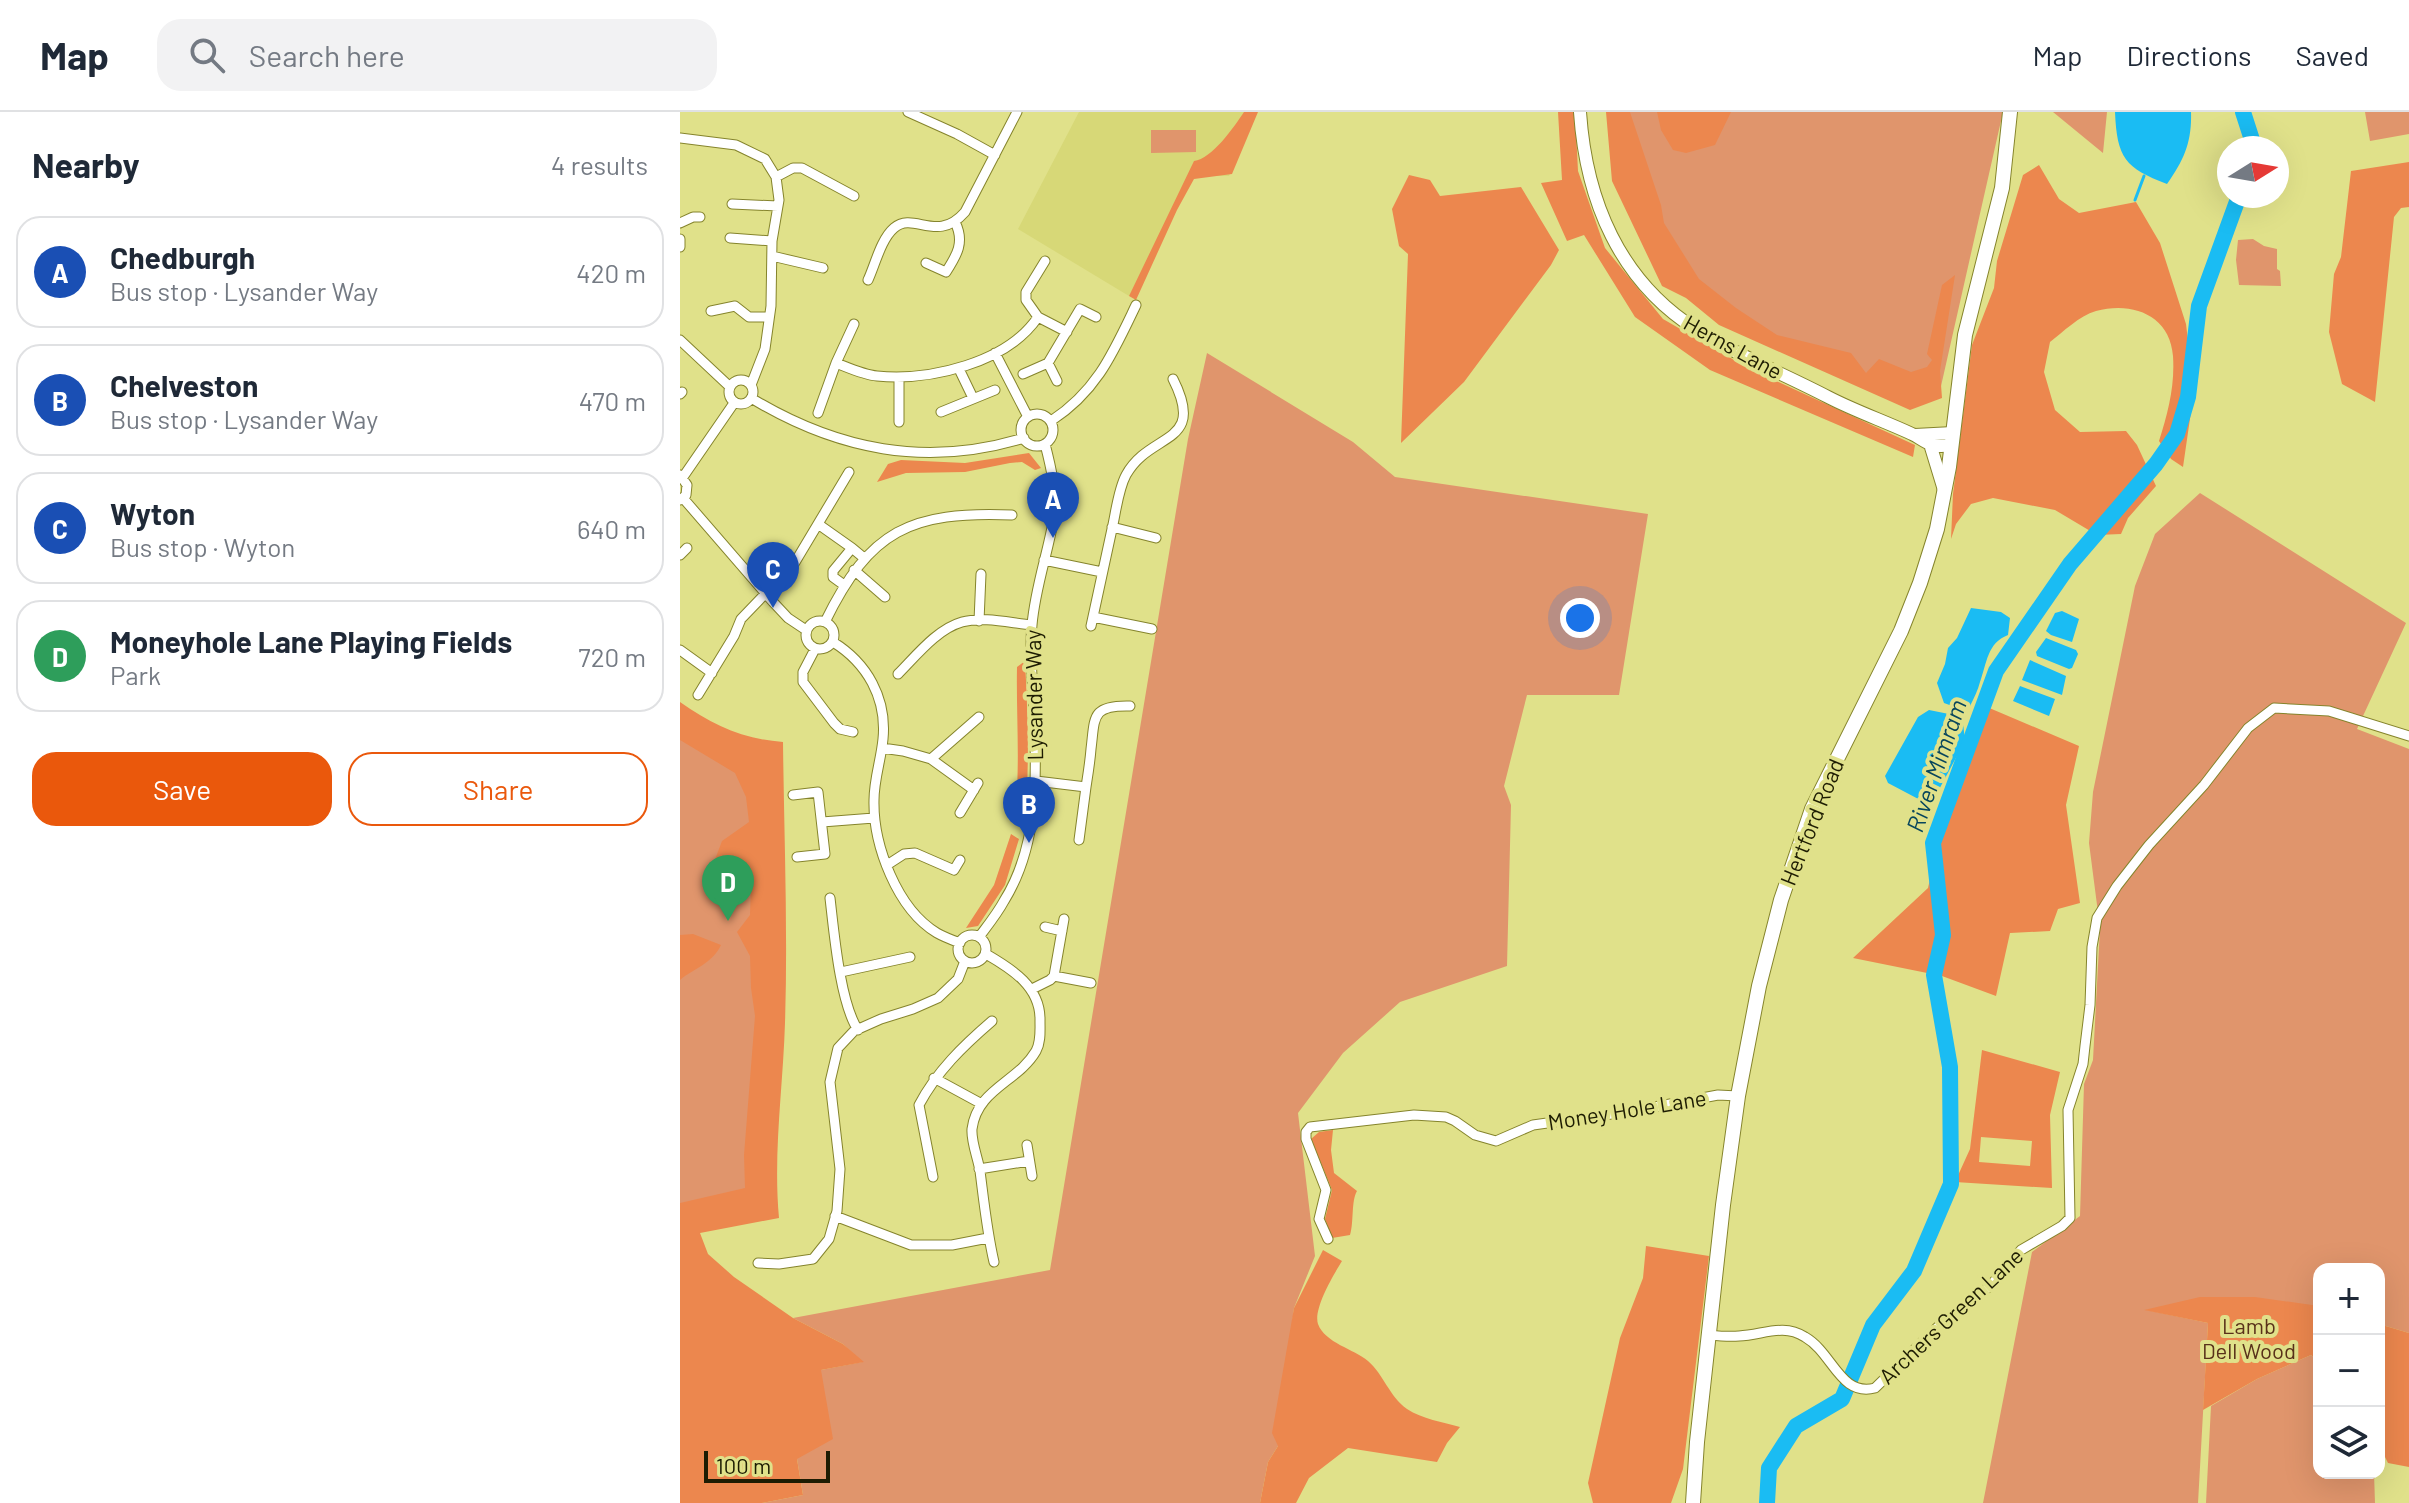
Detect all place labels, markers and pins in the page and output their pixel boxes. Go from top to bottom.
pin: A [1027,472,1079,538]
pin: C [747,542,799,608]
pin: B [1003,777,1055,843]
pin: D [702,855,754,921]

